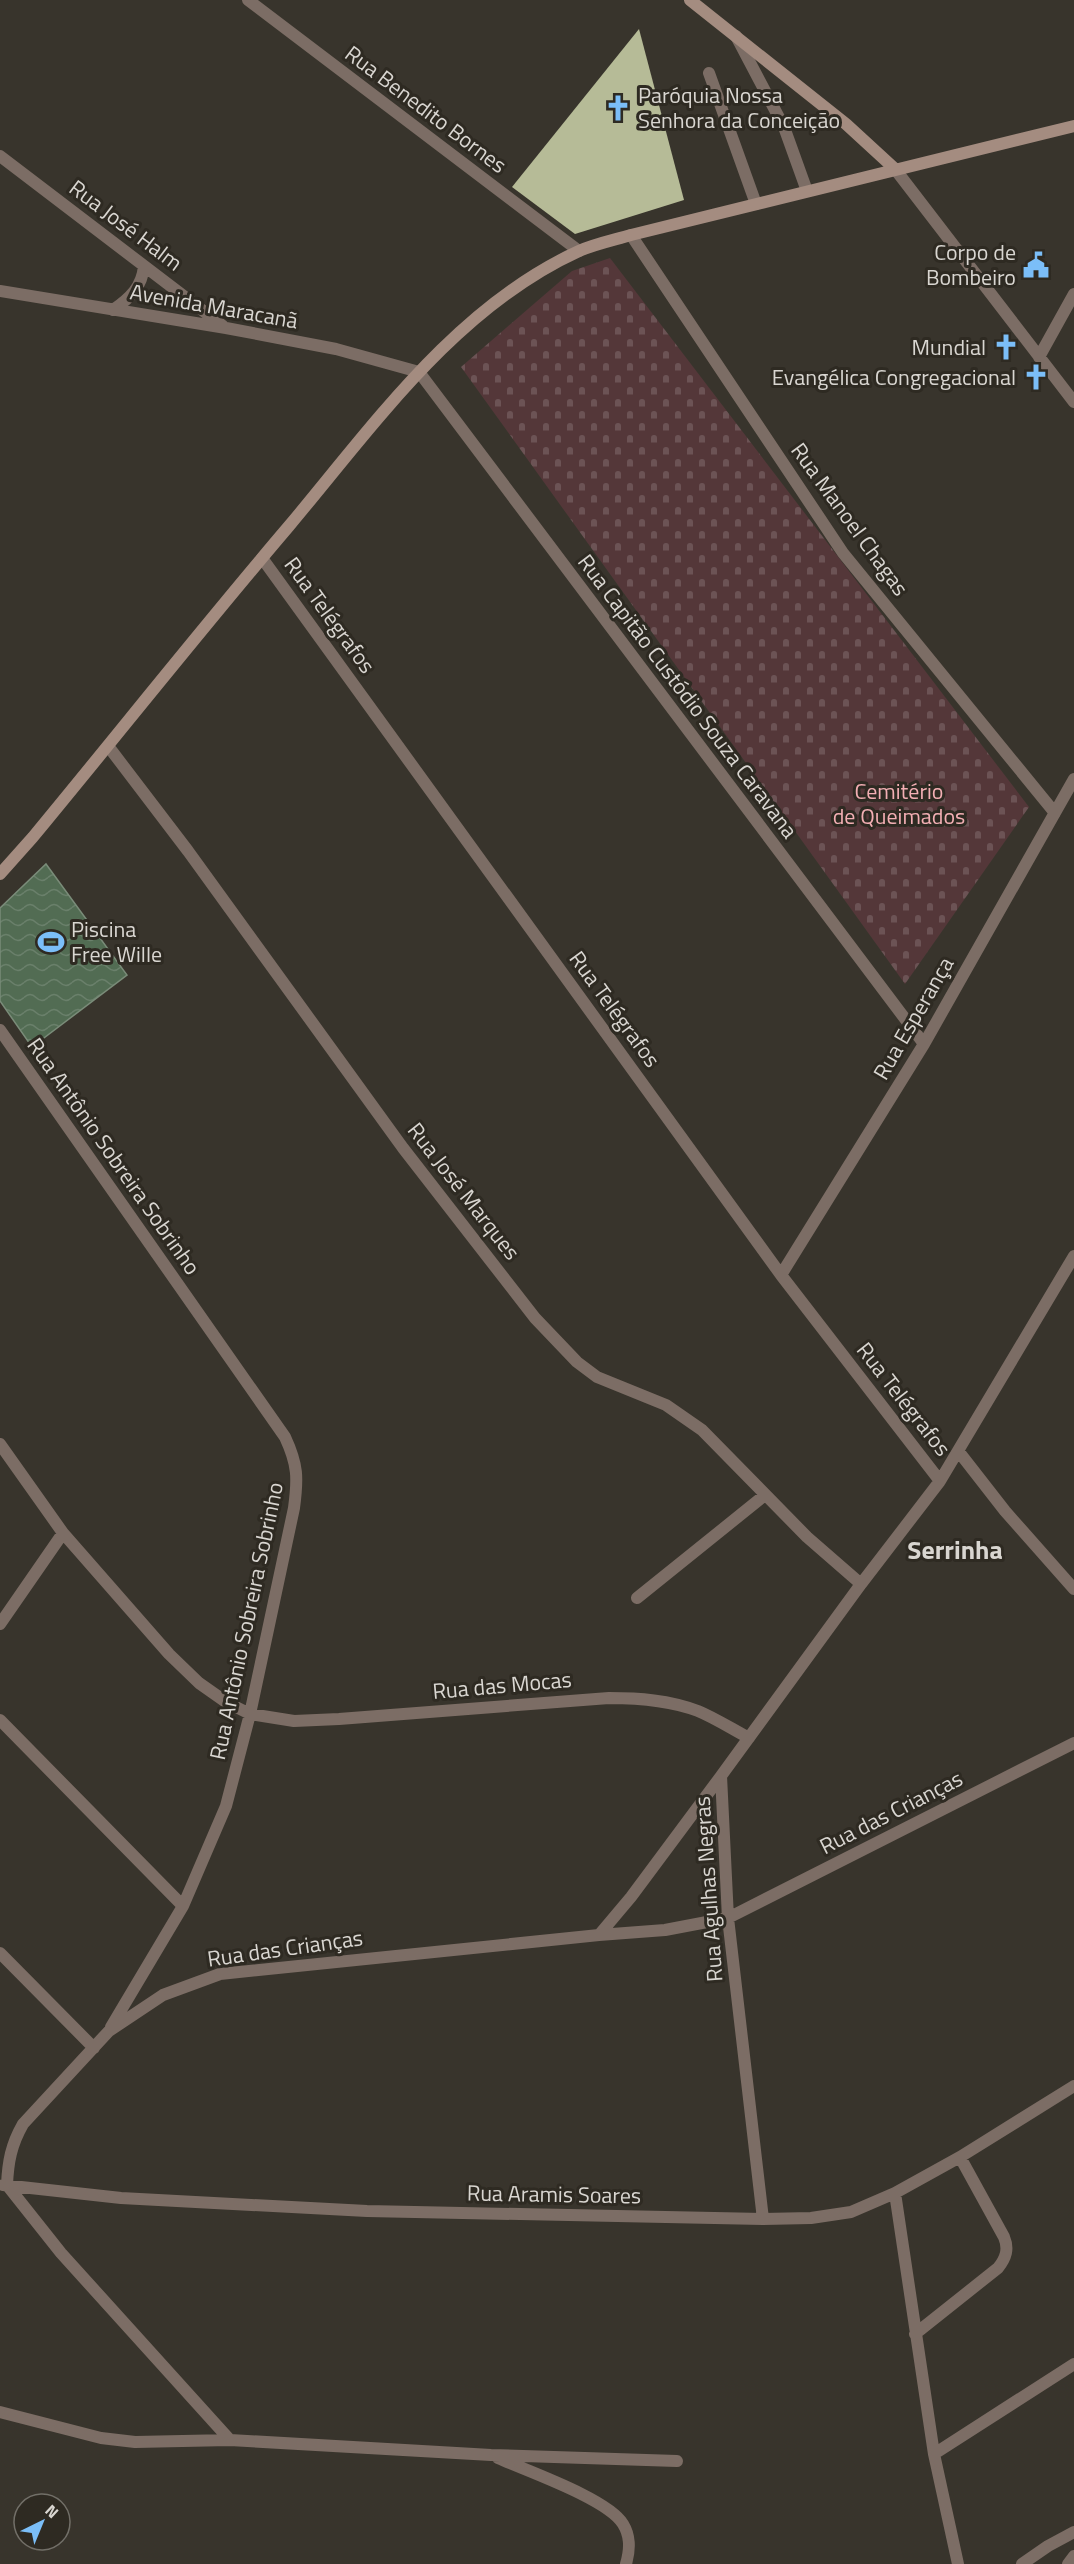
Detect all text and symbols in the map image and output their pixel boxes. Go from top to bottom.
street label: Rua Benedito Bornes [338,37,514,181]
place label: Paróquia Nossa Senhora da Conceição [638,78,840,137]
church icon: Paróquia Nossa Senhora da Conceição [603,93,633,123]
street label: Rua José Halm [62,171,190,279]
place label: Corpo de Bombeiro [926,235,1016,294]
public building icon: Corpo de Bombeiro [1021,250,1051,280]
street label: Avenida Maracanã [127,275,301,337]
place label: Mundial [911,330,986,364]
church icon: Mundial [991,332,1021,362]
place label: Evangélica Congregacional [772,360,1016,394]
church icon: Evangélica Congregacional [1021,362,1051,392]
street label: Rua Manoel Chagas [783,435,917,603]
street label: Rua Capitão Custódio Souza Caravana [570,547,806,845]
street label: Rua Telégrafos [276,550,384,680]
park label: Cemitério de Queimados [833,774,965,833]
place label: Piscina Free Wille [71,912,162,971]
sports icon: Piscina Free Wille [36,927,66,957]
street label: Rua Telégrafos [561,944,669,1074]
street label: Rua Esperança [864,950,962,1086]
street label: Rua Antônio Sobreira Sobrinho [19,1030,209,1282]
street label: Rua José Marques [399,1115,529,1267]
street label: Rua Telégrafos [848,1335,960,1463]
street label: Rua Antônio Sobreira Sobrinho [200,1479,292,1763]
district label: Serrinha [907,1530,1003,1569]
street label: Rua das Mocas [431,1662,573,1708]
street label: Rua das Crianças [813,1761,969,1863]
street label: Rua Agulhas Negras [685,1795,731,1983]
street label: Rua das Crianças [205,1920,365,1976]
street label: Rua Aramis Soares [467,2175,641,2213]
north arrow [12,2492,72,2552]
text: N [40,2498,64,2524]

